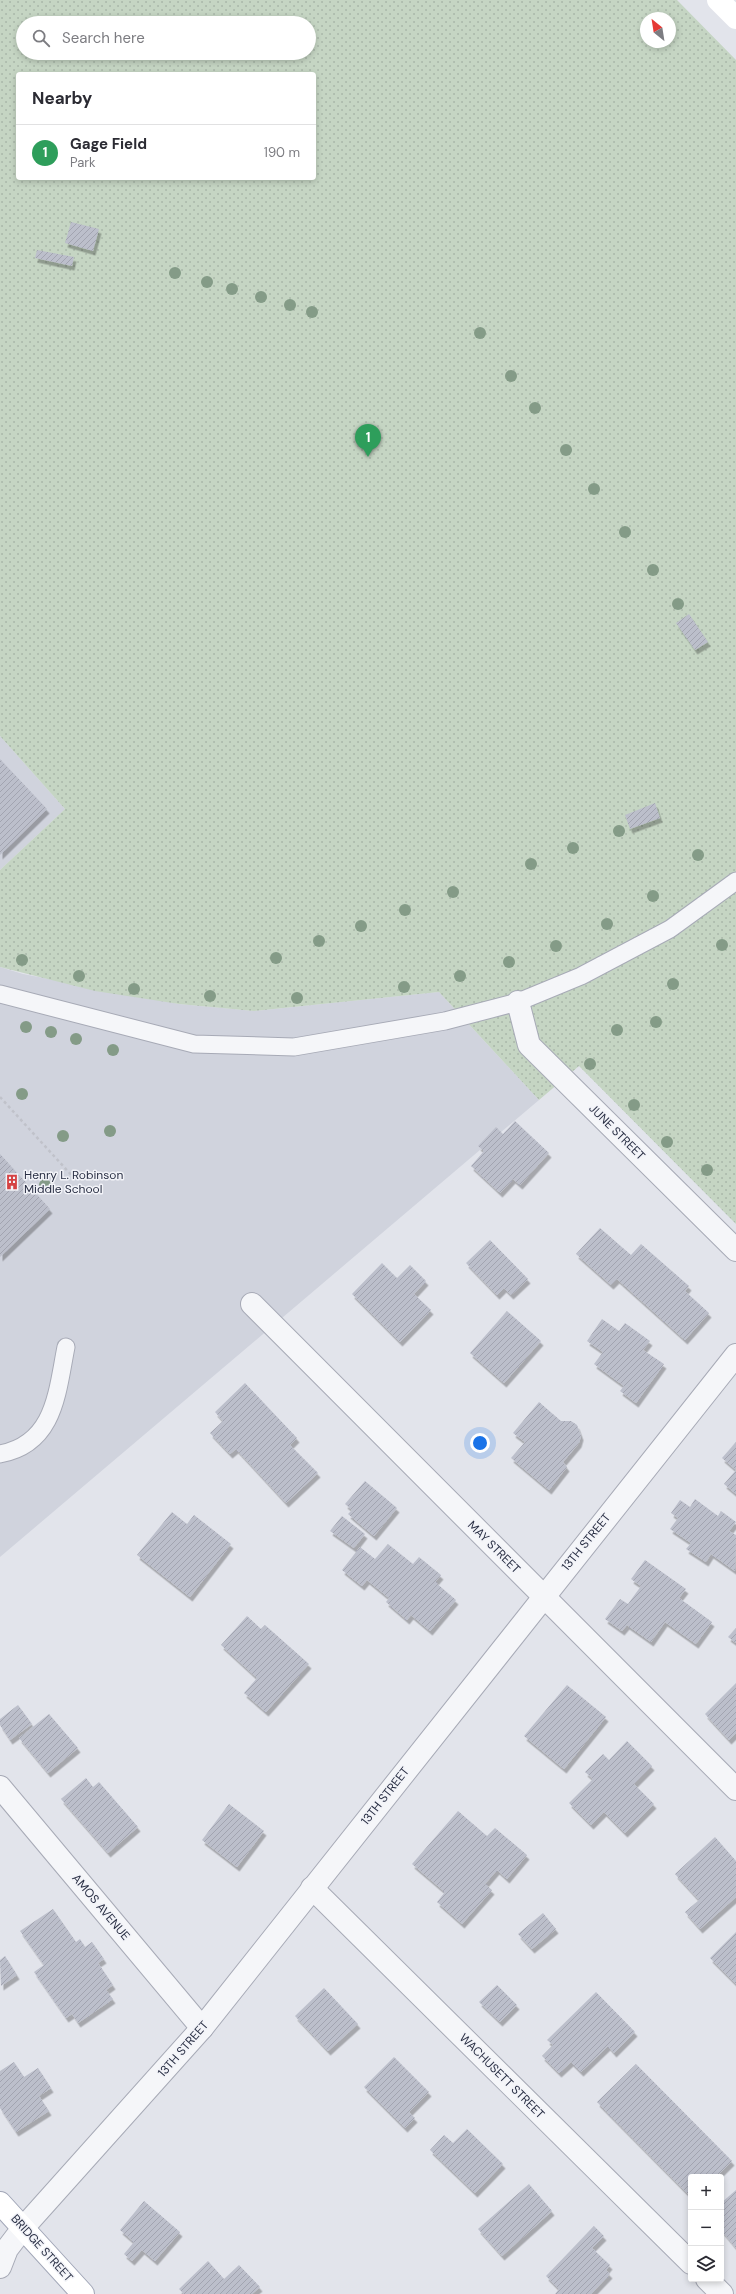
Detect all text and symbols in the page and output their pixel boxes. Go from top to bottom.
north arrow [640,12,676,48]
search box [16,16,316,60]
icon: search [30,27,52,49]
text: Search here [62,28,145,48]
text: Nearby [32,87,92,109]
text: Gage Field [70,134,147,154]
text: 1 [43,144,47,161]
text: 190 m [264,144,300,161]
text: Park [70,154,96,171]
pin: 1 [355,424,381,457]
street label: JUNE STREET [586,1101,649,1164]
place label: Henry L. Robinson Middle School [24,1167,123,1197]
building icon: Henry L. Robinson Middle School [3,1173,21,1191]
your location [470,1433,490,1453]
street label: 13TH STREET [558,1510,614,1574]
street label: MAY STREET [464,1517,524,1577]
street label: 13TH STREET [357,1764,413,1828]
street label: AMOS AVENUE [69,1870,134,1944]
street label: 13TH STREET [154,2017,212,2080]
street label: WACHUSETT STREET [456,2030,548,2122]
map controls [688,2174,724,2282]
button: + [688,2174,724,2210]
button: − [688,2210,724,2246]
street label: BRIDGE STREET [7,2211,77,2285]
button: layers [688,2246,724,2282]

